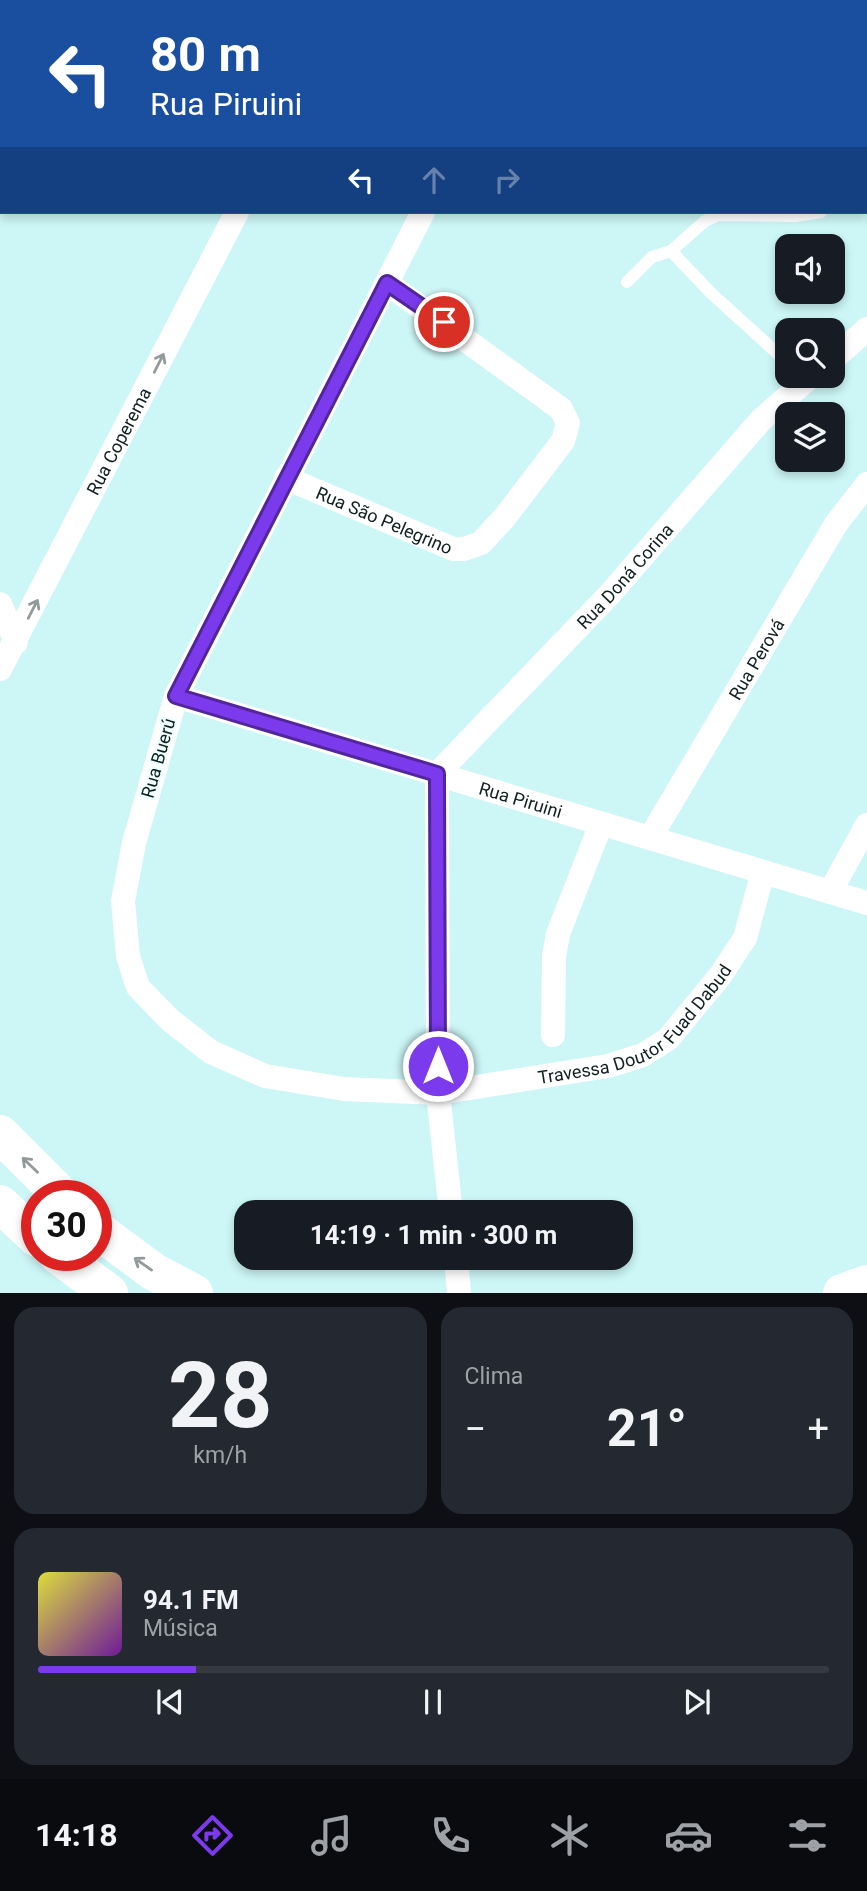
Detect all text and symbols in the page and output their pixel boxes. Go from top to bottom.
text: 80 m [150,26,261,83]
icon: left [35,28,126,119]
text: Rua Piruini [150,85,302,123]
icon: left [342,161,380,199]
icon: ahead [415,161,453,199]
icon: right [488,161,526,199]
map controls [775,234,845,472]
button: sound [775,234,845,304]
pin [414,292,474,352]
icon: arrive [425,303,463,341]
button: search [775,318,845,388]
one-way arrow [153,353,166,374]
street label: Rua Coperema [82,384,155,498]
button: layers [775,402,845,472]
street label: Rua São Pelegrino [313,482,456,558]
street label: Rua Doná Corina [572,519,677,633]
one-way arrow [26,599,40,620]
street label: Rua Perová [724,615,788,703]
street label: Rua Buerú [137,716,179,800]
street label: Rua Piruini [477,777,565,822]
street label: Travessa Doutor Fuad Dabud [536,960,735,1088]
position arrow [401,1029,475,1103]
one-way arrow [22,1157,39,1174]
speed limit sign: 30 [21,1180,112,1271]
text: 14:19 · 1 min · 300 m [310,1220,557,1250]
one-way arrow [134,1257,153,1271]
text: 28 [168,1343,272,1449]
text: Clima [465,1363,523,1390]
text: 21° [607,1398,687,1459]
text: − [465,1407,486,1451]
text: + [807,1407,829,1451]
text: km/h [193,1442,247,1469]
text: 94.1 FM [143,1585,239,1615]
text: Música [143,1615,218,1642]
icon: previous [151,1683,189,1721]
icon: pause [414,1683,452,1721]
icon: next [678,1683,716,1721]
icon: directions [188,1811,237,1860]
icon: music [307,1811,356,1860]
icon: phone [426,1811,475,1860]
icon: climate [545,1811,594,1860]
icon: car [664,1811,713,1860]
icon: filters [783,1811,832,1860]
text: 14:18 [35,1816,117,1854]

